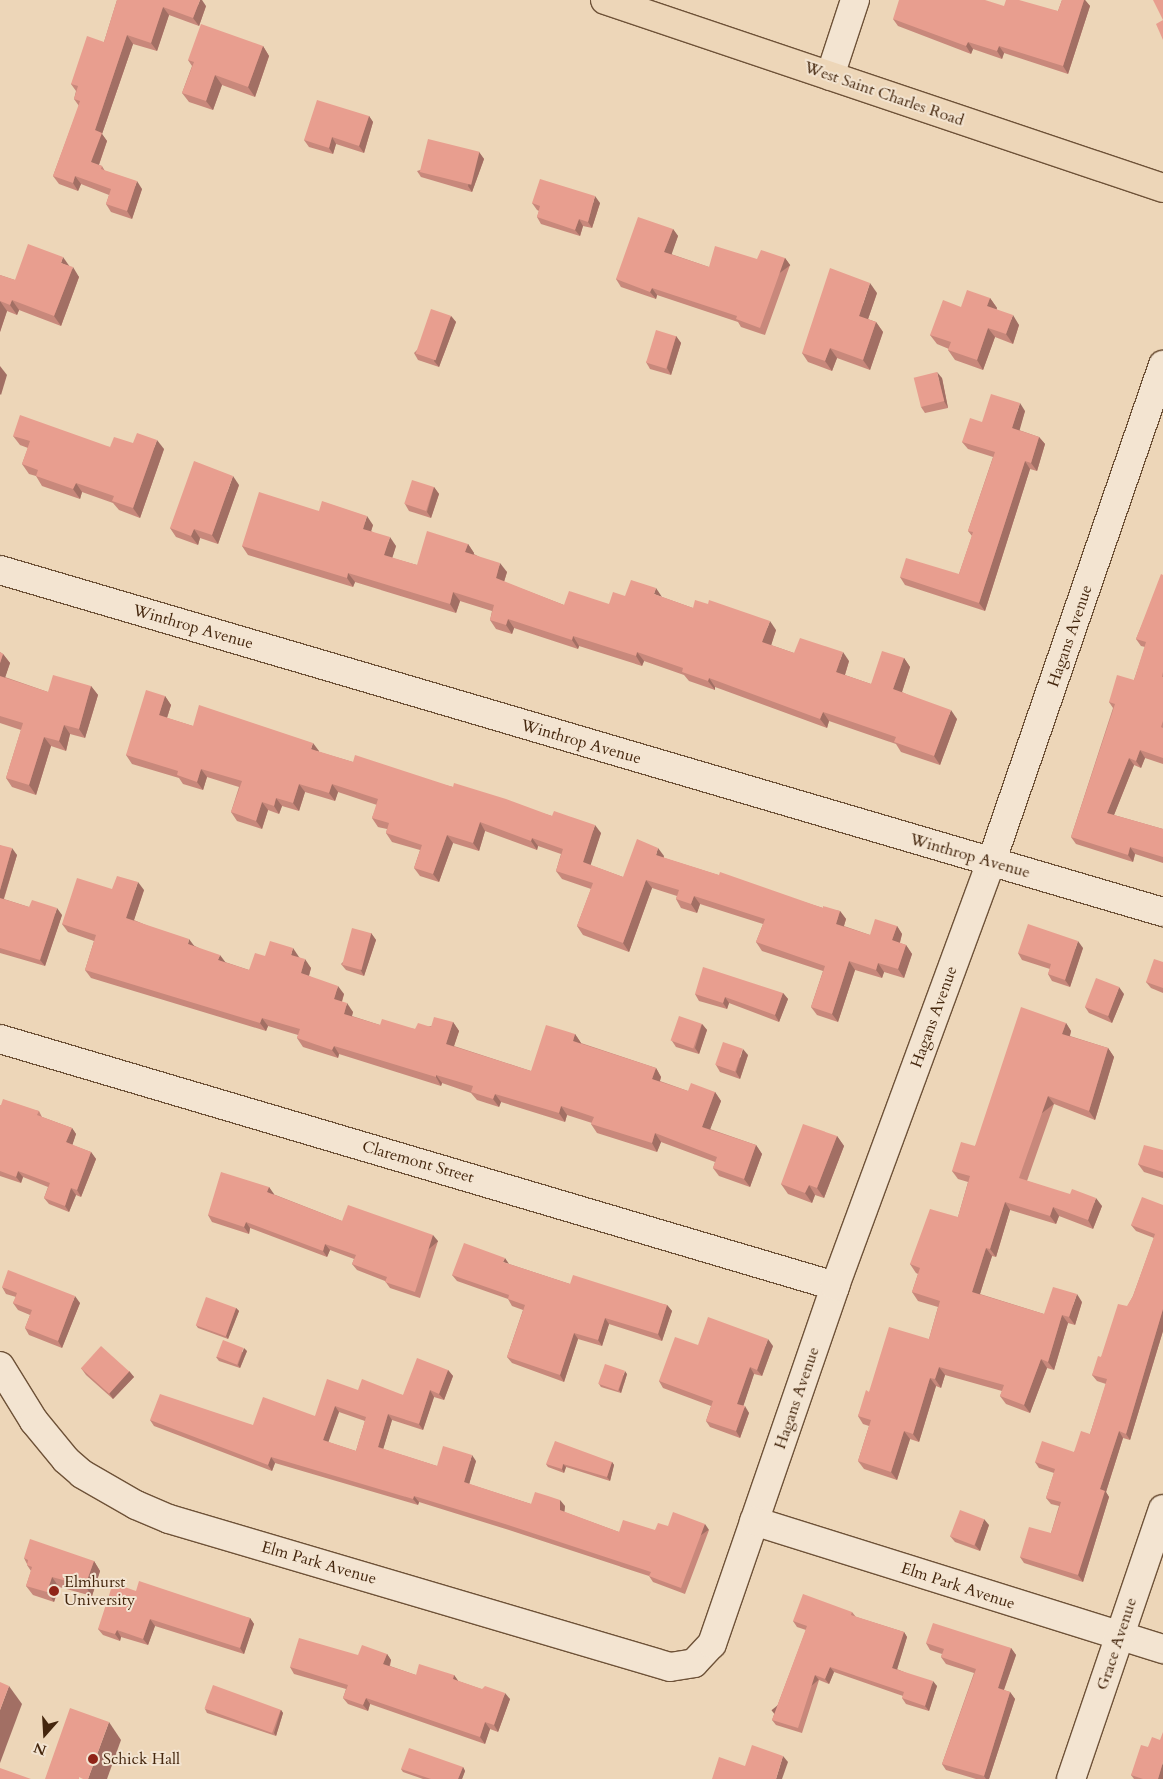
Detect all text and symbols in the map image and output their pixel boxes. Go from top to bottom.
street label: West Saint Charles Road [802,58,966,130]
street label: Hagans Avenue [1044,582,1096,690]
street label: Winthrop Avenue [131,601,255,653]
street label: Winthrop Avenue [519,716,643,768]
street label: Winthrop Avenue [908,830,1032,882]
street label: Hagans Avenue [907,964,961,1070]
street label: Claremont Street [360,1137,476,1187]
street label: Hagans Avenue [771,1344,823,1452]
street label: Elm Park Avenue [259,1537,379,1589]
street label: Elm Park Avenue [899,1559,1017,1613]
place label: Elmhurst University [64,1572,135,1610]
marker: Elmhurst University [48,1585,60,1597]
street label: Grace Avenue [1093,1595,1141,1693]
north arrow [20,1709,70,1759]
text: N [31,1738,49,1760]
place label: Schick Hall [103,1749,180,1769]
marker: Schick Hall [87,1753,99,1765]

